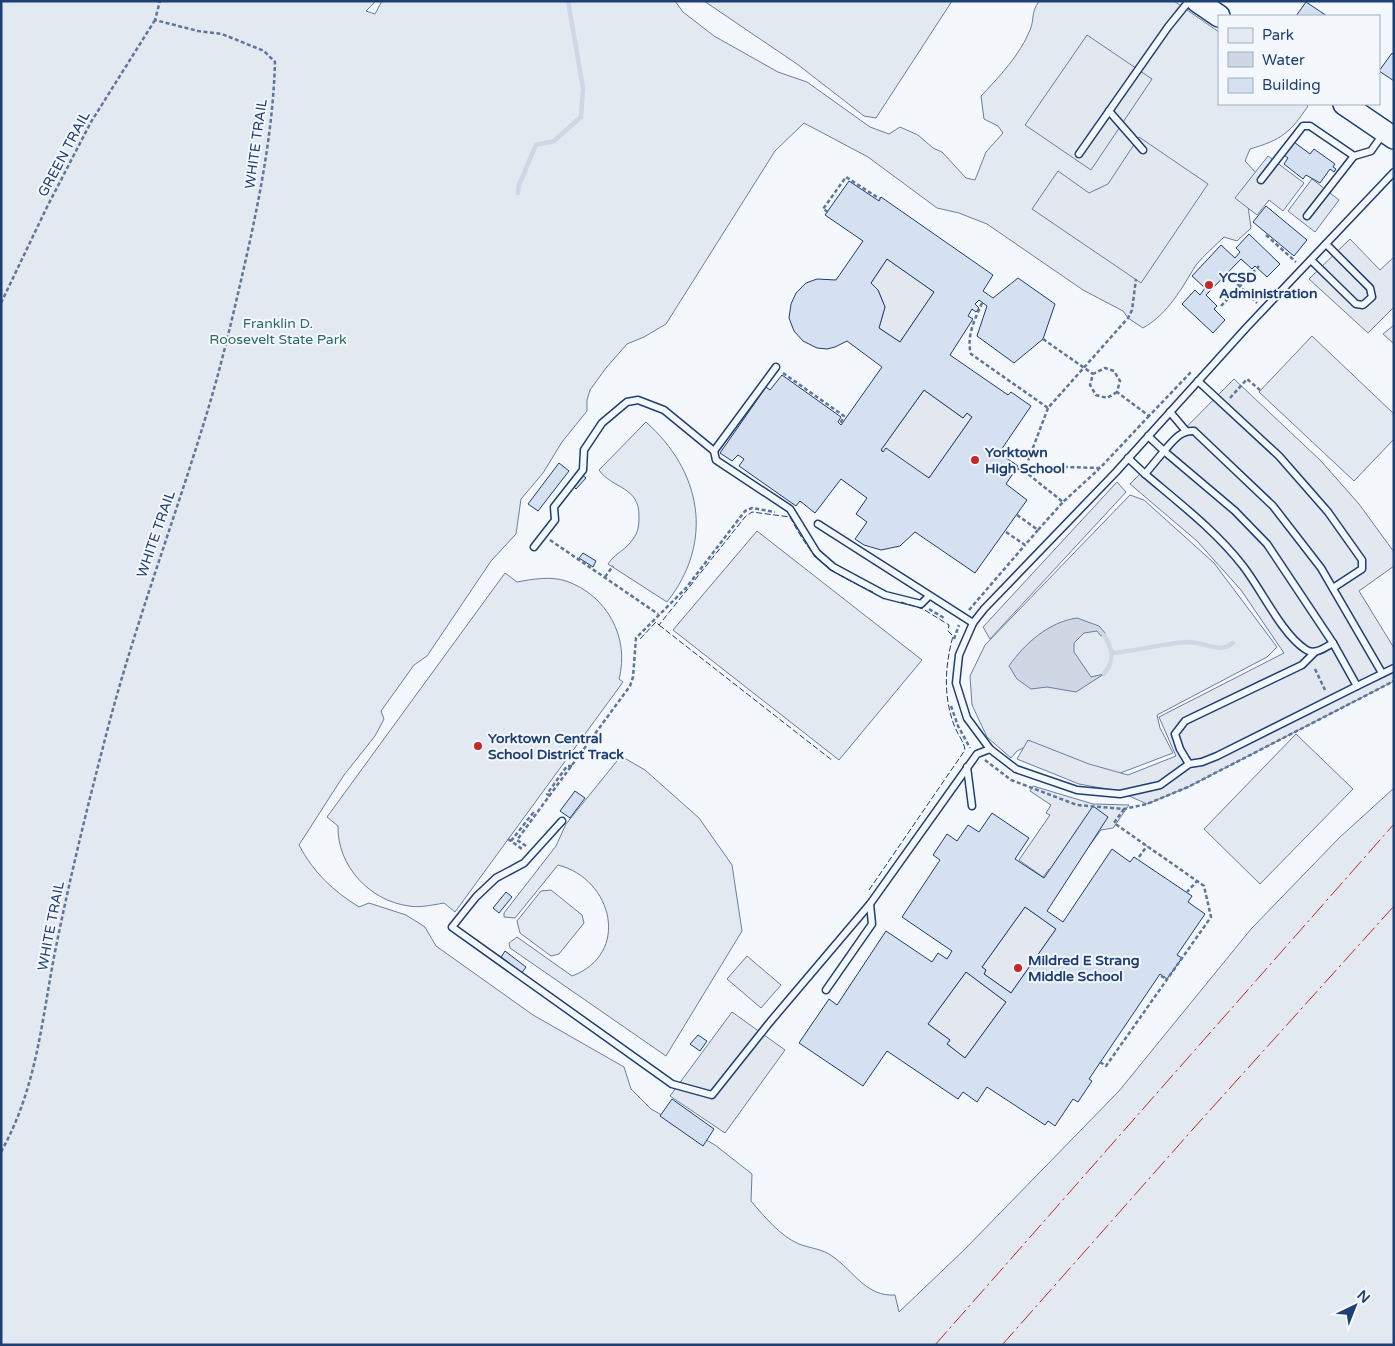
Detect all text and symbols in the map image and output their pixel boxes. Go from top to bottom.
legend [1218,15,1380,105]
text: Park [1262,26,1294,44]
text: Water [1262,51,1305,69]
text: Building [1262,76,1321,94]
street label: WHITE TRAIL [241,98,271,190]
street label: GREEN TRAIL [34,108,94,200]
place label: YCSD Administration [1219,269,1317,302]
marker: YCSD Administration [1203,279,1215,291]
park label: Franklin D. Roosevelt State Park [209,315,347,348]
place label: Yorktown High School [985,444,1065,477]
marker: Yorktown High School [969,454,981,466]
street label: WHITE TRAIL [133,488,179,580]
place label: Yorktown Central School District Track [488,730,624,763]
marker: Yorktown Central School District Track [472,740,484,752]
street label: WHITE TRAIL [34,880,68,972]
place label: Mildred E Strang Middle School [1028,952,1140,985]
marker: Mildred E Strang Middle School [1012,962,1024,974]
north arrow [1330,1281,1380,1331]
text: N [1354,1287,1373,1307]

